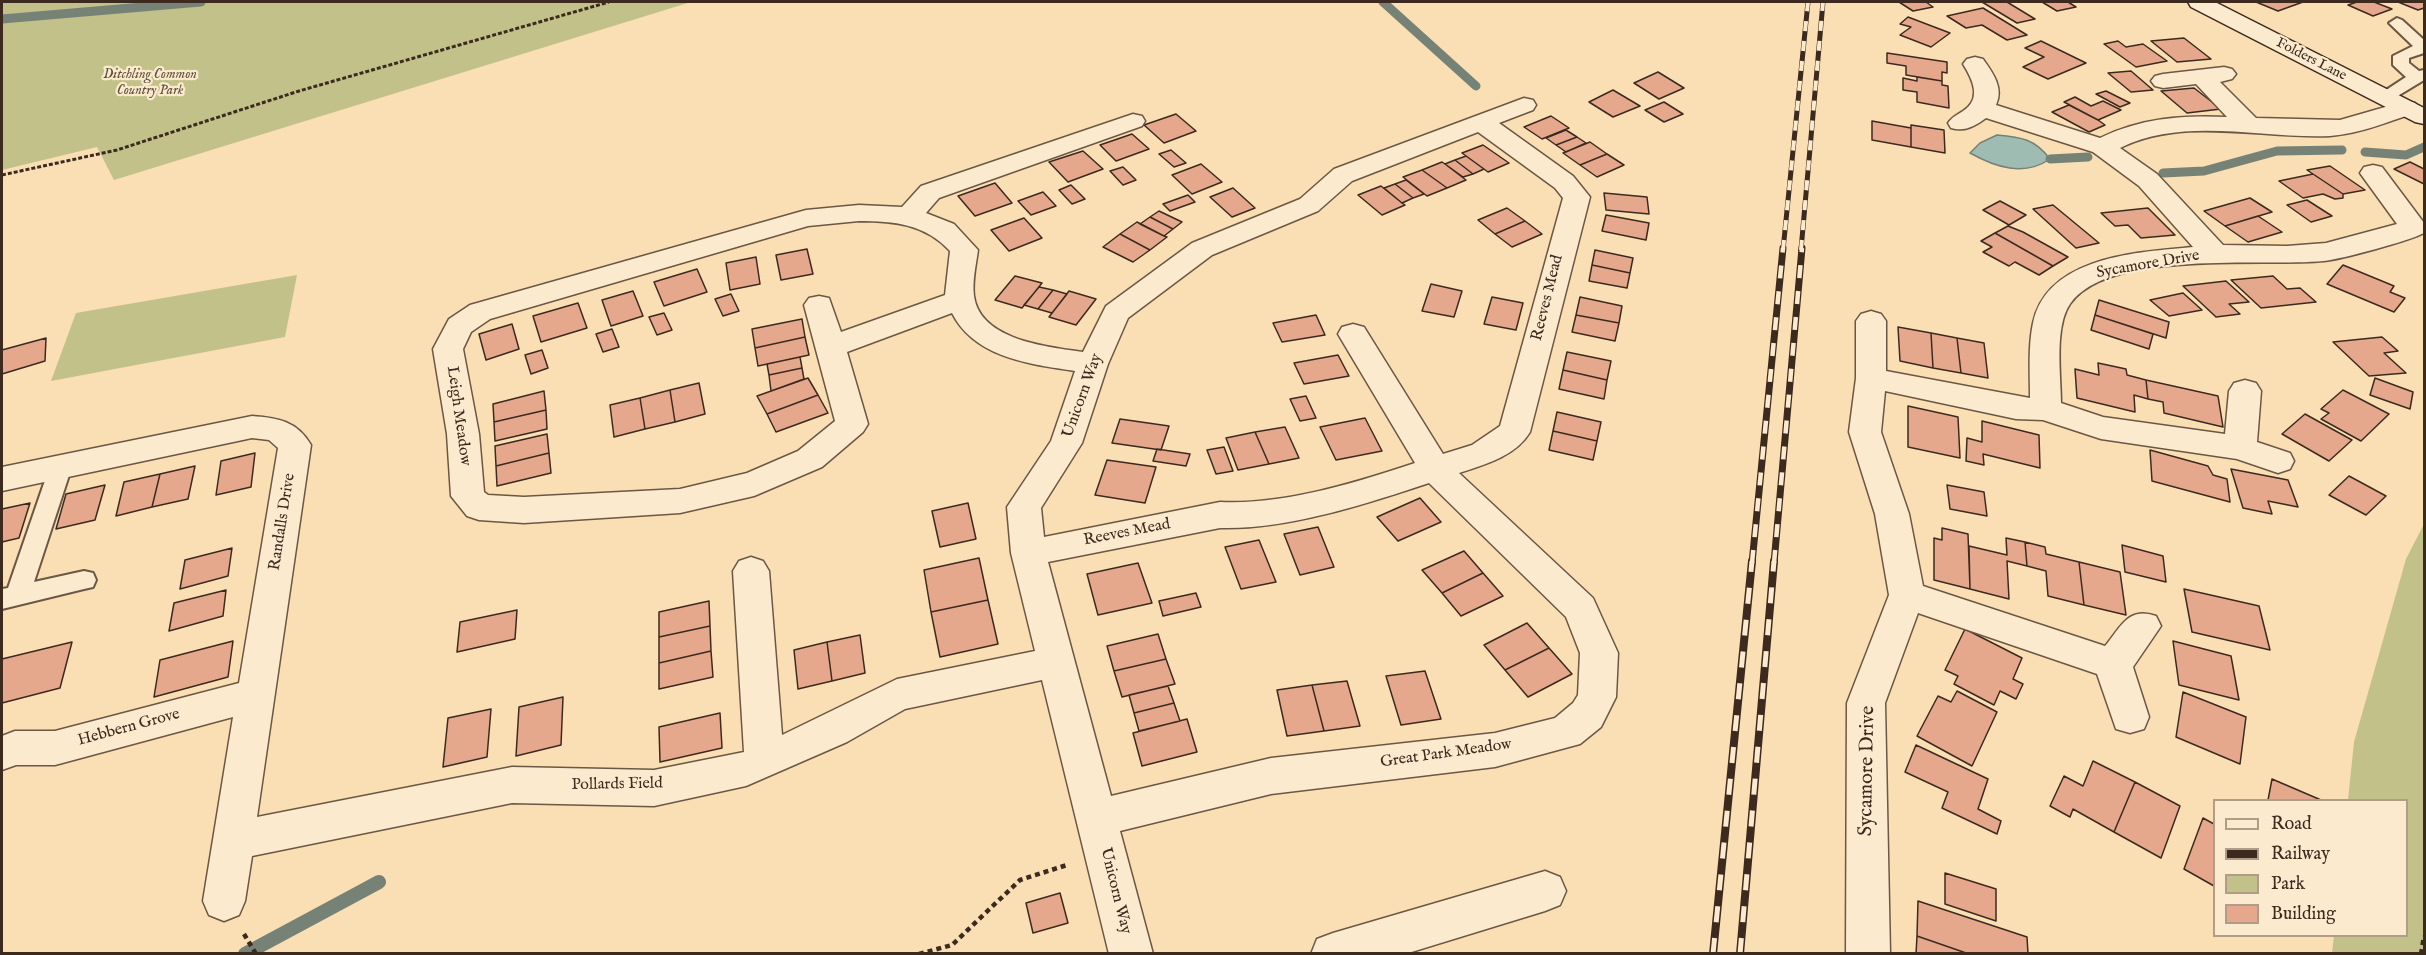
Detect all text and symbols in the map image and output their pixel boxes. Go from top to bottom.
street label: Folders Lane [2273,35,2349,85]
park label: Ditchling Common Country Park [103,67,197,100]
street label: Sycamore Drive [2095,246,2201,284]
street label: Reeves Mead [1528,253,1568,343]
street label: Unicorn Way [1059,351,1107,441]
street label: Leigh Meadow [442,365,474,467]
street label: Randalls Drive [266,472,300,572]
street label: Reeves Mead [1082,515,1172,551]
street label: Hebbern Grove [76,705,182,751]
street label: Sycamore Drive [1855,706,1881,836]
street label: Great Park Meadow [1379,735,1513,773]
street label: Pollards Field [571,775,663,795]
legend [2213,799,2408,937]
text: Road [2271,813,2312,836]
text: Railway [2271,843,2330,866]
street label: Unicorn Way [1095,846,1135,936]
text: Park [2271,873,2305,896]
text: Building [2271,903,2336,926]

